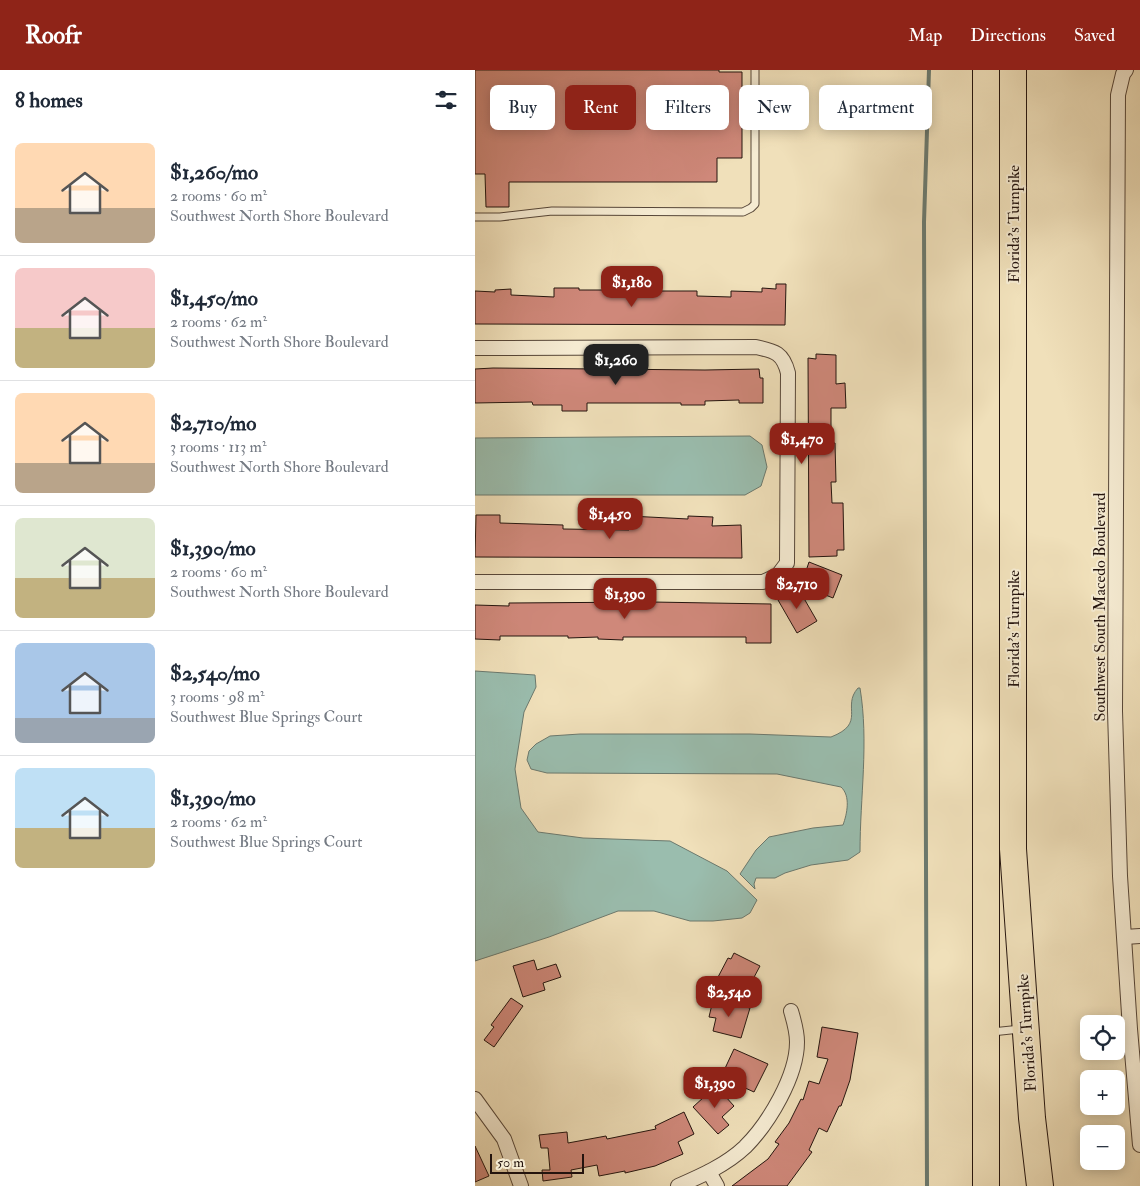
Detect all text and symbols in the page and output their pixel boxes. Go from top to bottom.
text: Roofr [25,20,82,51]
text: Map [909,24,942,47]
text: Directions [970,24,1046,47]
text: Saved [1074,24,1115,47]
chip: Buy [490,85,555,130]
chip: Rent [565,85,636,130]
chip: Filters [646,85,729,130]
chip: New [739,85,809,130]
chip: Apartment [819,85,932,130]
icon: filters [432,86,460,114]
text: 8 homes [15,87,83,114]
text: $1,260/mo [170,159,258,186]
icon: home [55,163,115,223]
street label: Florida's Turnpike [1004,165,1025,283]
text: 2 rooms · 60 m² [170,186,267,206]
text: Southwest North Shore Boulevard [170,206,389,226]
pin: $1,180 [591,266,673,308]
text: $1,180 [612,272,652,292]
text: $1,450/mo [170,285,258,312]
icon: home [55,288,115,348]
text: 2 rooms · 62 m² [170,312,267,332]
text: Southwest North Shore Boulevard [170,332,389,352]
pin: $1,260 [575,344,657,386]
text: $1,260 [595,350,637,370]
text: $2,710/mo [170,410,256,437]
icon: home [55,413,115,473]
pin: $1,470 [761,422,843,465]
text: $1,470 [781,429,823,449]
text: 3 rooms · 113 m² [170,437,266,457]
text: Southwest North Shore Boulevard [170,457,389,477]
street label: Southwest South Macedo Boulevard [1090,492,1110,721]
pin: $1,450 [569,498,651,540]
text: $1,450 [589,504,631,524]
text: $1,390/mo [170,535,256,562]
icon: home [55,538,115,598]
text: 2 rooms · 60 m² [170,562,267,582]
pin: $2,710 [756,568,838,610]
street label: Florida's Turnpike [1004,570,1025,688]
text: $2,710 [776,574,818,594]
pin: $1,390 [584,578,666,620]
text: Southwest North Shore Boulevard [170,582,389,602]
text: $1,390 [604,584,646,604]
text: $2,540/mo [170,660,260,687]
icon: home [55,663,115,723]
text: 3 rooms · 98 m² [170,687,265,707]
text: Southwest Blue Springs Court [170,707,362,727]
text: $1,390/mo [170,785,256,812]
icon: home [55,788,115,848]
text: 2 rooms · 62 m² [170,812,267,832]
text: Southwest Blue Springs Court [170,832,362,852]
street label: Florida's Turnpike [1013,973,1042,1093]
pin: $2,540 [688,976,770,1018]
text: $2,540 [707,982,751,1002]
map controls [1080,1015,1125,1170]
button: locate [1080,1015,1125,1060]
pin: $1,390 [674,1066,756,1109]
button: + [1080,1070,1125,1115]
text: $1,390 [694,1073,736,1093]
button: − [1080,1125,1125,1170]
scale bar [490,1151,584,1174]
text: 50 m [497,1154,524,1171]

